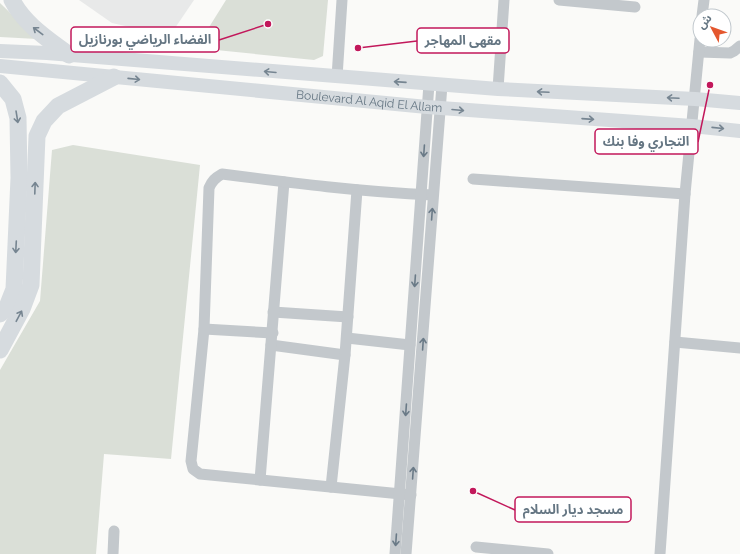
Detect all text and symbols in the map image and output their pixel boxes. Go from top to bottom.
north arrow [692,8,732,48]
text: ش [695,12,715,32]
one-way arrow [33,27,44,35]
callout: الفضاء الرياضي بورنازيل [71,27,219,52]
callout: مقهى المهاجر [417,28,509,53]
text: الفضاء الرياضي بورنازيل [79,32,211,50]
text: مقهى المهاجر [424,33,501,48]
one-way arrow [264,68,277,75]
one-way arrow [127,76,140,83]
one-way arrow [394,78,407,86]
street label: Boulevard Al Aqid El Allam [296,87,443,115]
one-way arrow [537,88,550,95]
one-way arrow [667,94,680,101]
one-way arrow [451,106,464,113]
one-way arrow [13,110,21,123]
one-way arrow [581,115,594,123]
one-way arrow [711,125,724,132]
callout: التجاري وفا بنك [595,129,698,154]
text: التجاري وفا بنك [603,134,689,152]
one-way arrow [421,144,428,157]
one-way arrow [31,182,39,195]
one-way arrow [428,208,435,221]
one-way arrow [12,240,20,253]
one-way arrow [412,274,419,287]
one-way arrow [16,310,23,322]
one-way arrow [419,338,426,351]
one-way arrow [402,403,409,416]
one-way arrow [409,467,416,480]
callout: مسجد ديار السلام [515,497,631,522]
text: مسجد ديار السلام [523,502,623,519]
one-way arrow [393,533,400,546]

